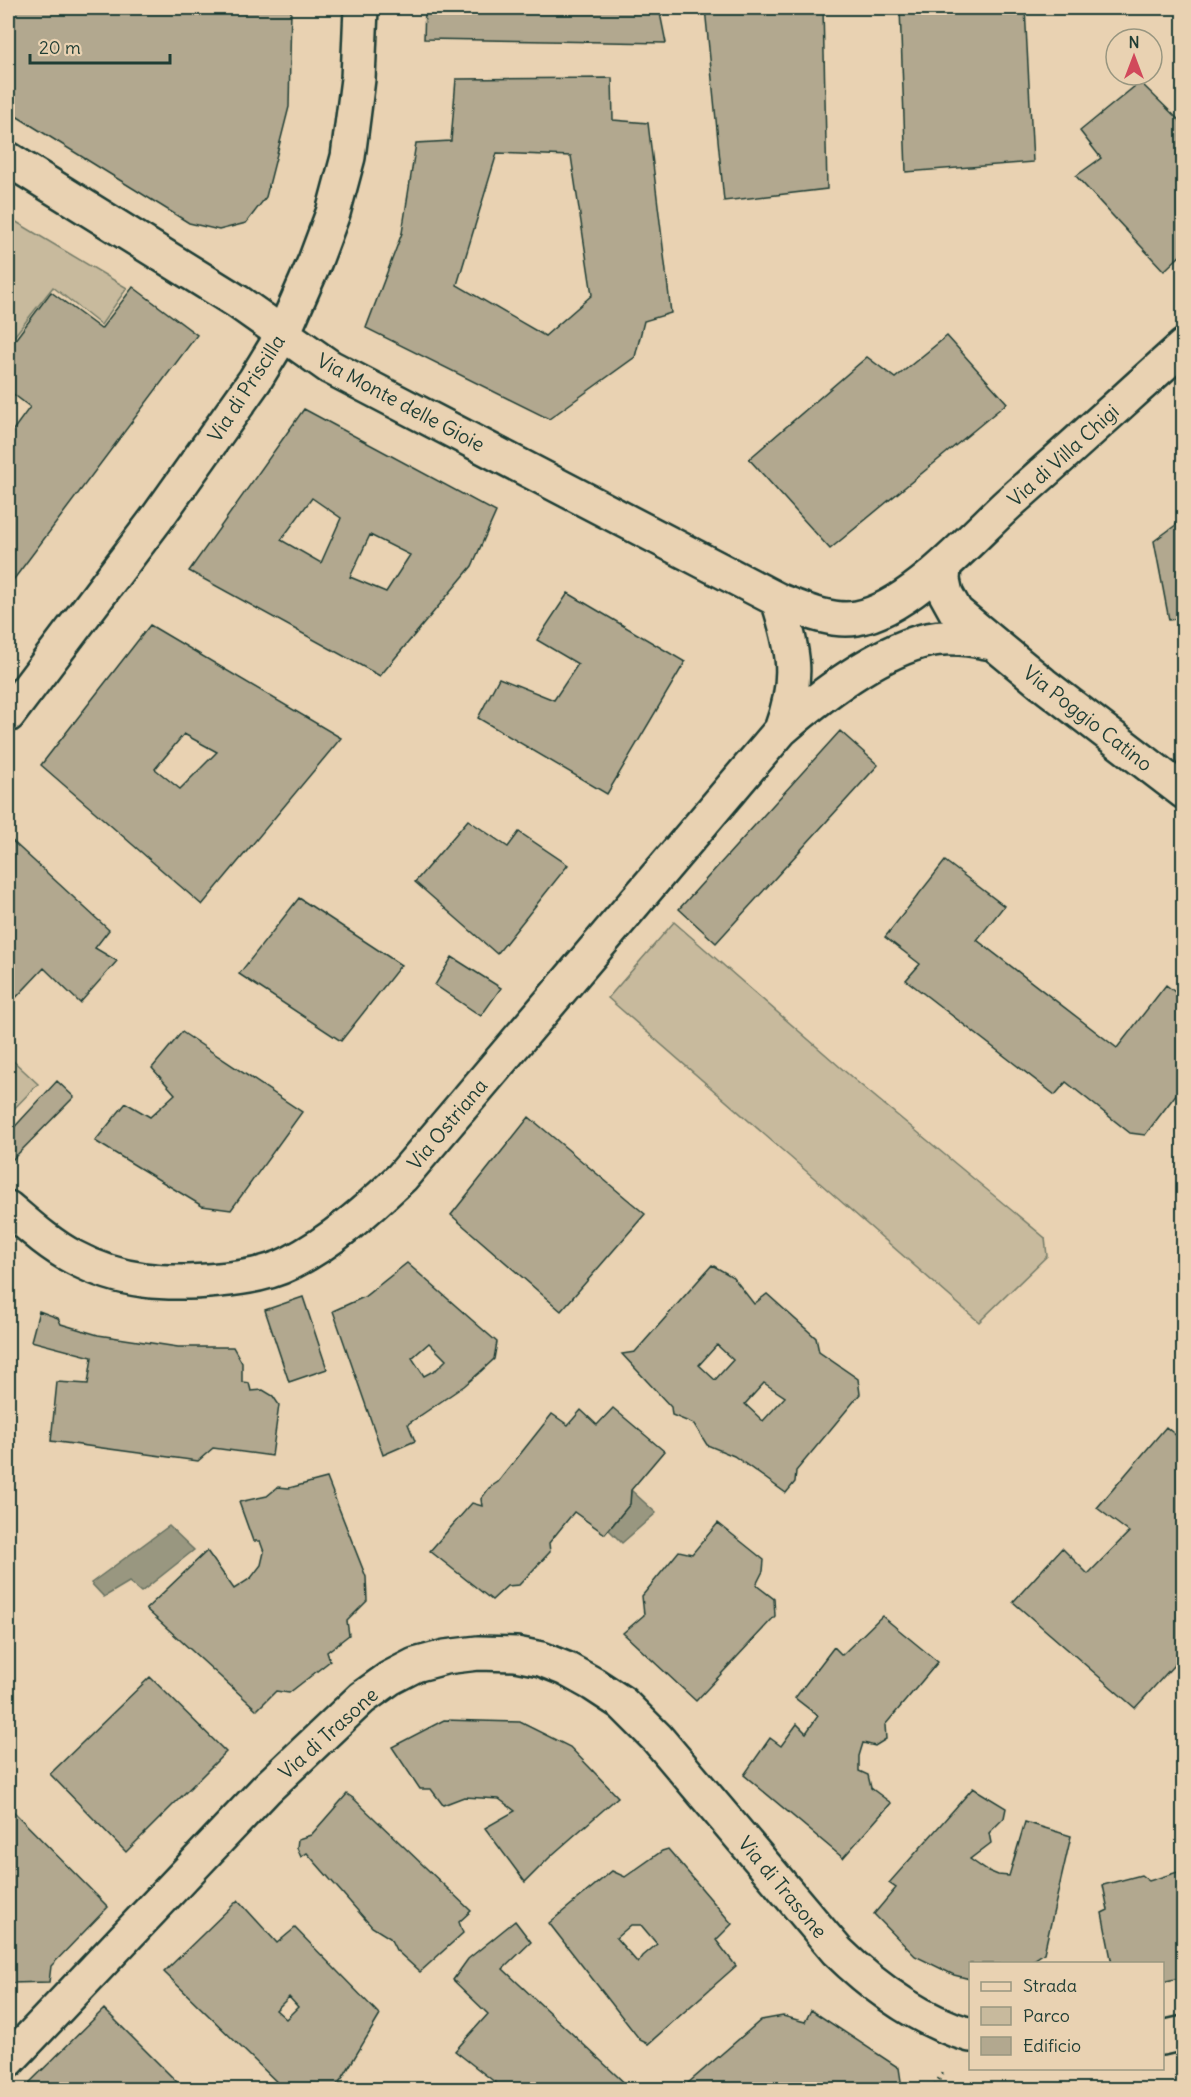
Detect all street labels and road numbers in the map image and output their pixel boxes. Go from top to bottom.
street label: Via di Priscilla [202,330,290,446]
street label: Via Monte delle Gioie [313,347,489,457]
street label: Via di Villa Chigi [1002,399,1124,511]
street label: Via Poggio Catino [1018,660,1158,776]
street label: Via Ostriana [402,1073,492,1175]
street label: Via di Trasone [273,1682,383,1784]
street label: Via di Trasone [733,1831,833,1943]

